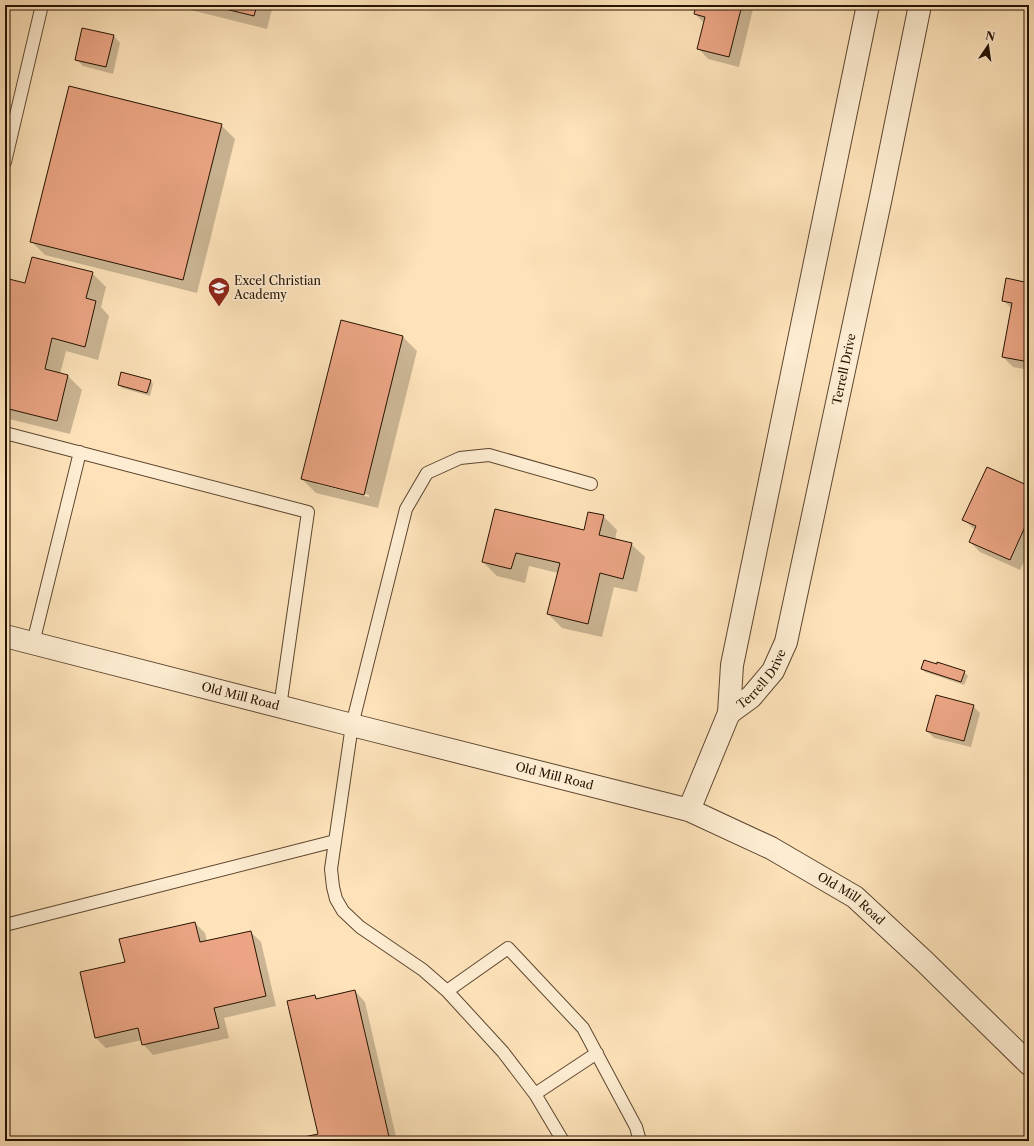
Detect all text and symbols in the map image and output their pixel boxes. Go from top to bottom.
north arrow [968,26,1008,66]
text: N [984,28,997,44]
place label: Excel Christian Academy [233,273,322,302]
school or university icon: Excel Christian Academy [206,275,232,308]
street label: Terrell Drive [829,332,859,406]
street label: Terrell Drive [734,646,789,712]
street label: Old Mill Road [200,679,282,713]
street label: Old Mill Road [514,759,596,793]
street label: Old Mill Road [815,869,888,928]

